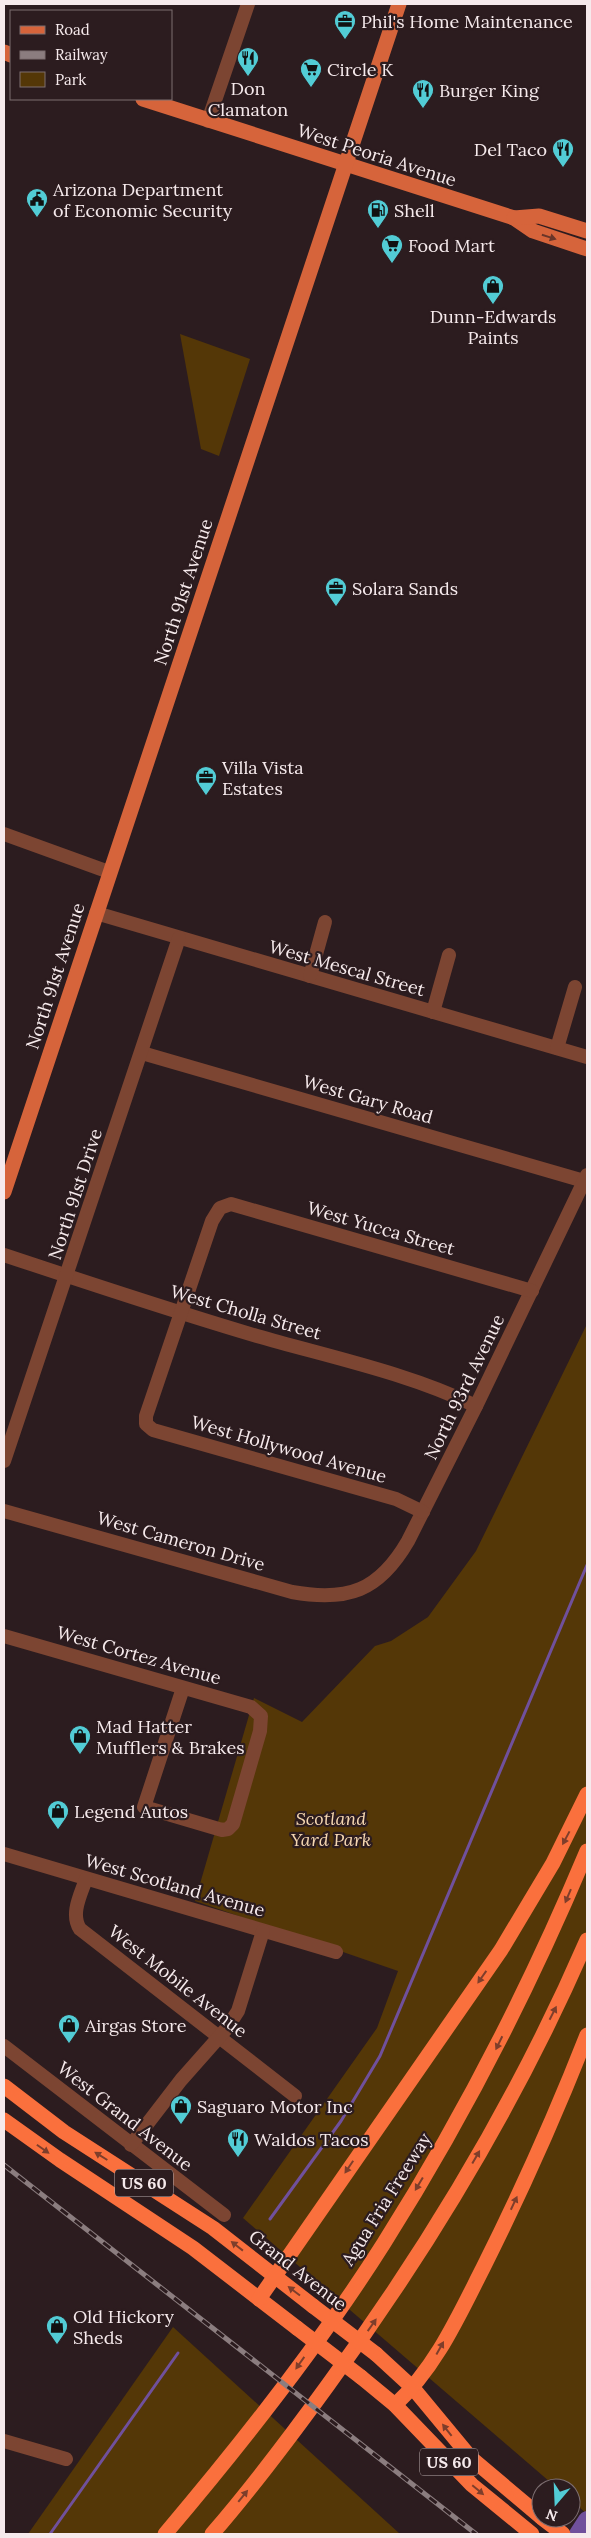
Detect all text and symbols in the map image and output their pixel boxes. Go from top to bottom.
office icon: Phil's Home Maintenance [333,9,357,40]
legend [10,10,172,100]
place label: Phil's Home Maintenance [361,10,573,33]
text: Road [55,20,90,39]
text: Railway [55,45,108,64]
restaurant icon: Don Clamaton [236,46,260,77]
supermarket icon: Circle K [299,57,323,88]
place label: Circle K [327,58,394,81]
text: Park [55,70,86,89]
place label: Don Clamaton [208,77,288,121]
restaurant icon: Burger King [411,78,435,109]
place label: Burger King [439,79,540,102]
street label: West Peoria Avenue [295,118,460,192]
restaurant icon: Del Taco [551,137,575,168]
place label: Del Taco [474,138,547,161]
place label: Arizona Department of Economic Security [52,178,233,222]
public building icon: Arizona Department of Economic Security [25,187,49,218]
fuel station icon: Shell [366,198,390,229]
place label: Shell [394,199,435,222]
supermarket icon: Food Mart [380,233,404,264]
one-way arrow [542,233,557,241]
place label: Food Mart [408,234,495,257]
shop icon: Dunn-Edwards Paints [481,274,505,305]
place label: Dunn-Edwards Paints [430,305,556,349]
street label: North 91st Avenue [148,516,218,668]
office icon: Solara Sands [324,576,348,607]
place label: Solara Sands [352,577,458,600]
place label: Villa Vista Estates [221,756,304,800]
office icon: Villa Vista Estates [194,765,218,796]
street label: North 91st Avenue [20,900,90,1052]
street label: West Mescal Street [266,935,428,1001]
street label: West Gary Road [300,1069,436,1129]
street label: North 91st Drive [43,1125,107,1262]
street label: West Yucca Street [305,1196,457,1260]
street label: West Cholla Street [168,1279,324,1345]
street label: North 93rd Avenue [419,1310,509,1464]
street label: West Hollywood Avenue [189,1410,390,1488]
street label: West Cameron Drive [94,1506,268,1576]
street label: West Cortez Avenue [54,1621,224,1690]
place label: Mad Hatter Mufflers & Brakes [96,1715,245,1759]
shop icon: Mad Hatter Mufflers & Brakes [68,1724,92,1755]
shop icon: Legend Autos [46,1799,70,1830]
place label: Legend Autos [74,1800,188,1823]
park label: Scotland Yard Park [291,1807,371,1851]
one-way arrow [562,1831,570,1845]
street label: West Scotland Avenue [82,1848,268,1922]
one-way arrow [564,1889,572,1903]
street label: West Mobile Avenue [104,1920,252,2043]
one-way arrow [477,1970,487,1984]
one-way arrow [549,2006,557,2021]
shop icon: Airgas Store [57,2013,81,2044]
place label: Airgas Store [84,2014,187,2037]
one-way arrow [495,2036,503,2050]
street label: West Grand Avenue [53,2056,197,2176]
shop icon: Saguaro Motor Inc [169,2094,193,2125]
place label: Saguaro Motor Inc [197,2095,353,2118]
restaurant icon: Waldos Tacos [226,2127,250,2158]
place label: Waldos Tacos [254,2128,368,2151]
street label: Agua Fria Freeway [335,2128,436,2270]
one-way arrow [36,2144,50,2154]
one-way arrow [472,2149,480,2164]
one-way arrow [95,2152,108,2161]
one-way arrow [344,2161,354,2174]
road number: US 60 [115,2170,173,2196]
one-way arrow [415,2178,424,2191]
one-way arrow [511,2196,519,2210]
street label: Grand Avenue [244,2225,352,2316]
one-way arrow [230,2241,243,2252]
one-way arrow [287,2286,301,2296]
place label: Old Hickory Sheds [73,2305,174,2349]
shop icon: Old Hickory Sheds [45,2314,69,2345]
one-way arrow [367,2318,377,2331]
one-way arrow [436,2341,445,2354]
one-way arrow [295,2357,305,2370]
one-way arrow [441,2424,452,2437]
road number: US 60 [420,2448,478,2476]
north arrow [531,2478,581,2528]
one-way arrow [471,2485,484,2496]
one-way arrow [237,2490,248,2503]
text: N [544,2505,560,2526]

